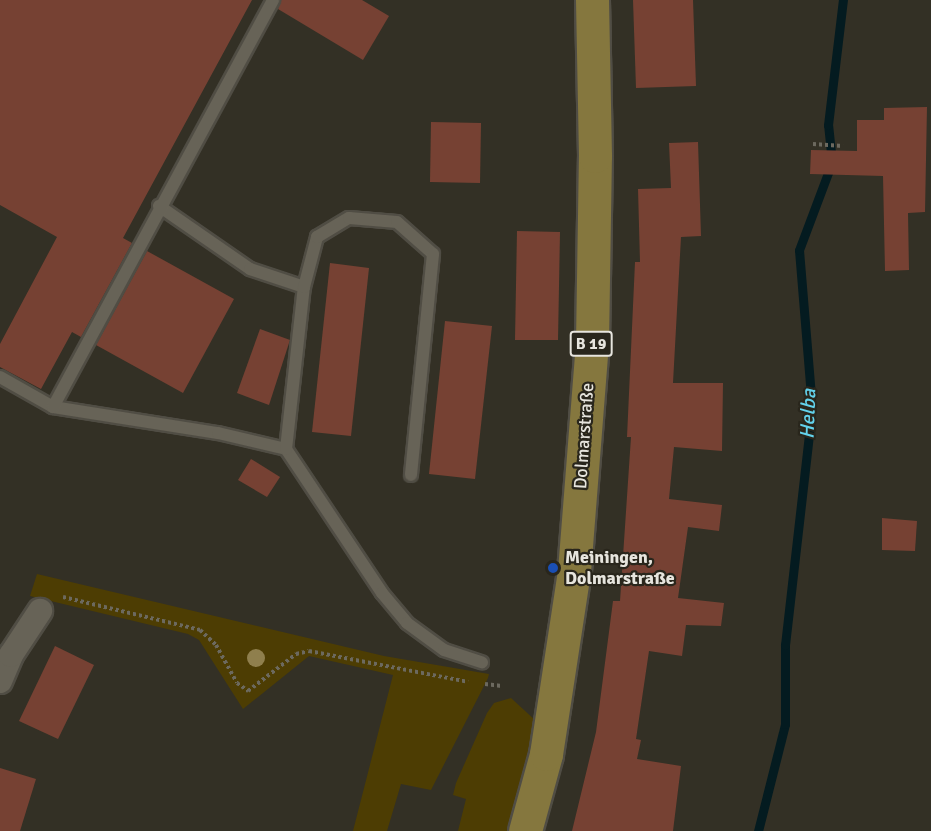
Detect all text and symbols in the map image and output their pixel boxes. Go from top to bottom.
road number: B 19 [568,331,614,357]
street label: Dolmarstraße [570,382,598,490]
water label: Helba [795,389,821,439]
place label: Meiningen, Dolmarstraße [565,547,675,590]
marker: Meiningen, Dolmarstraße [546,561,560,575]

